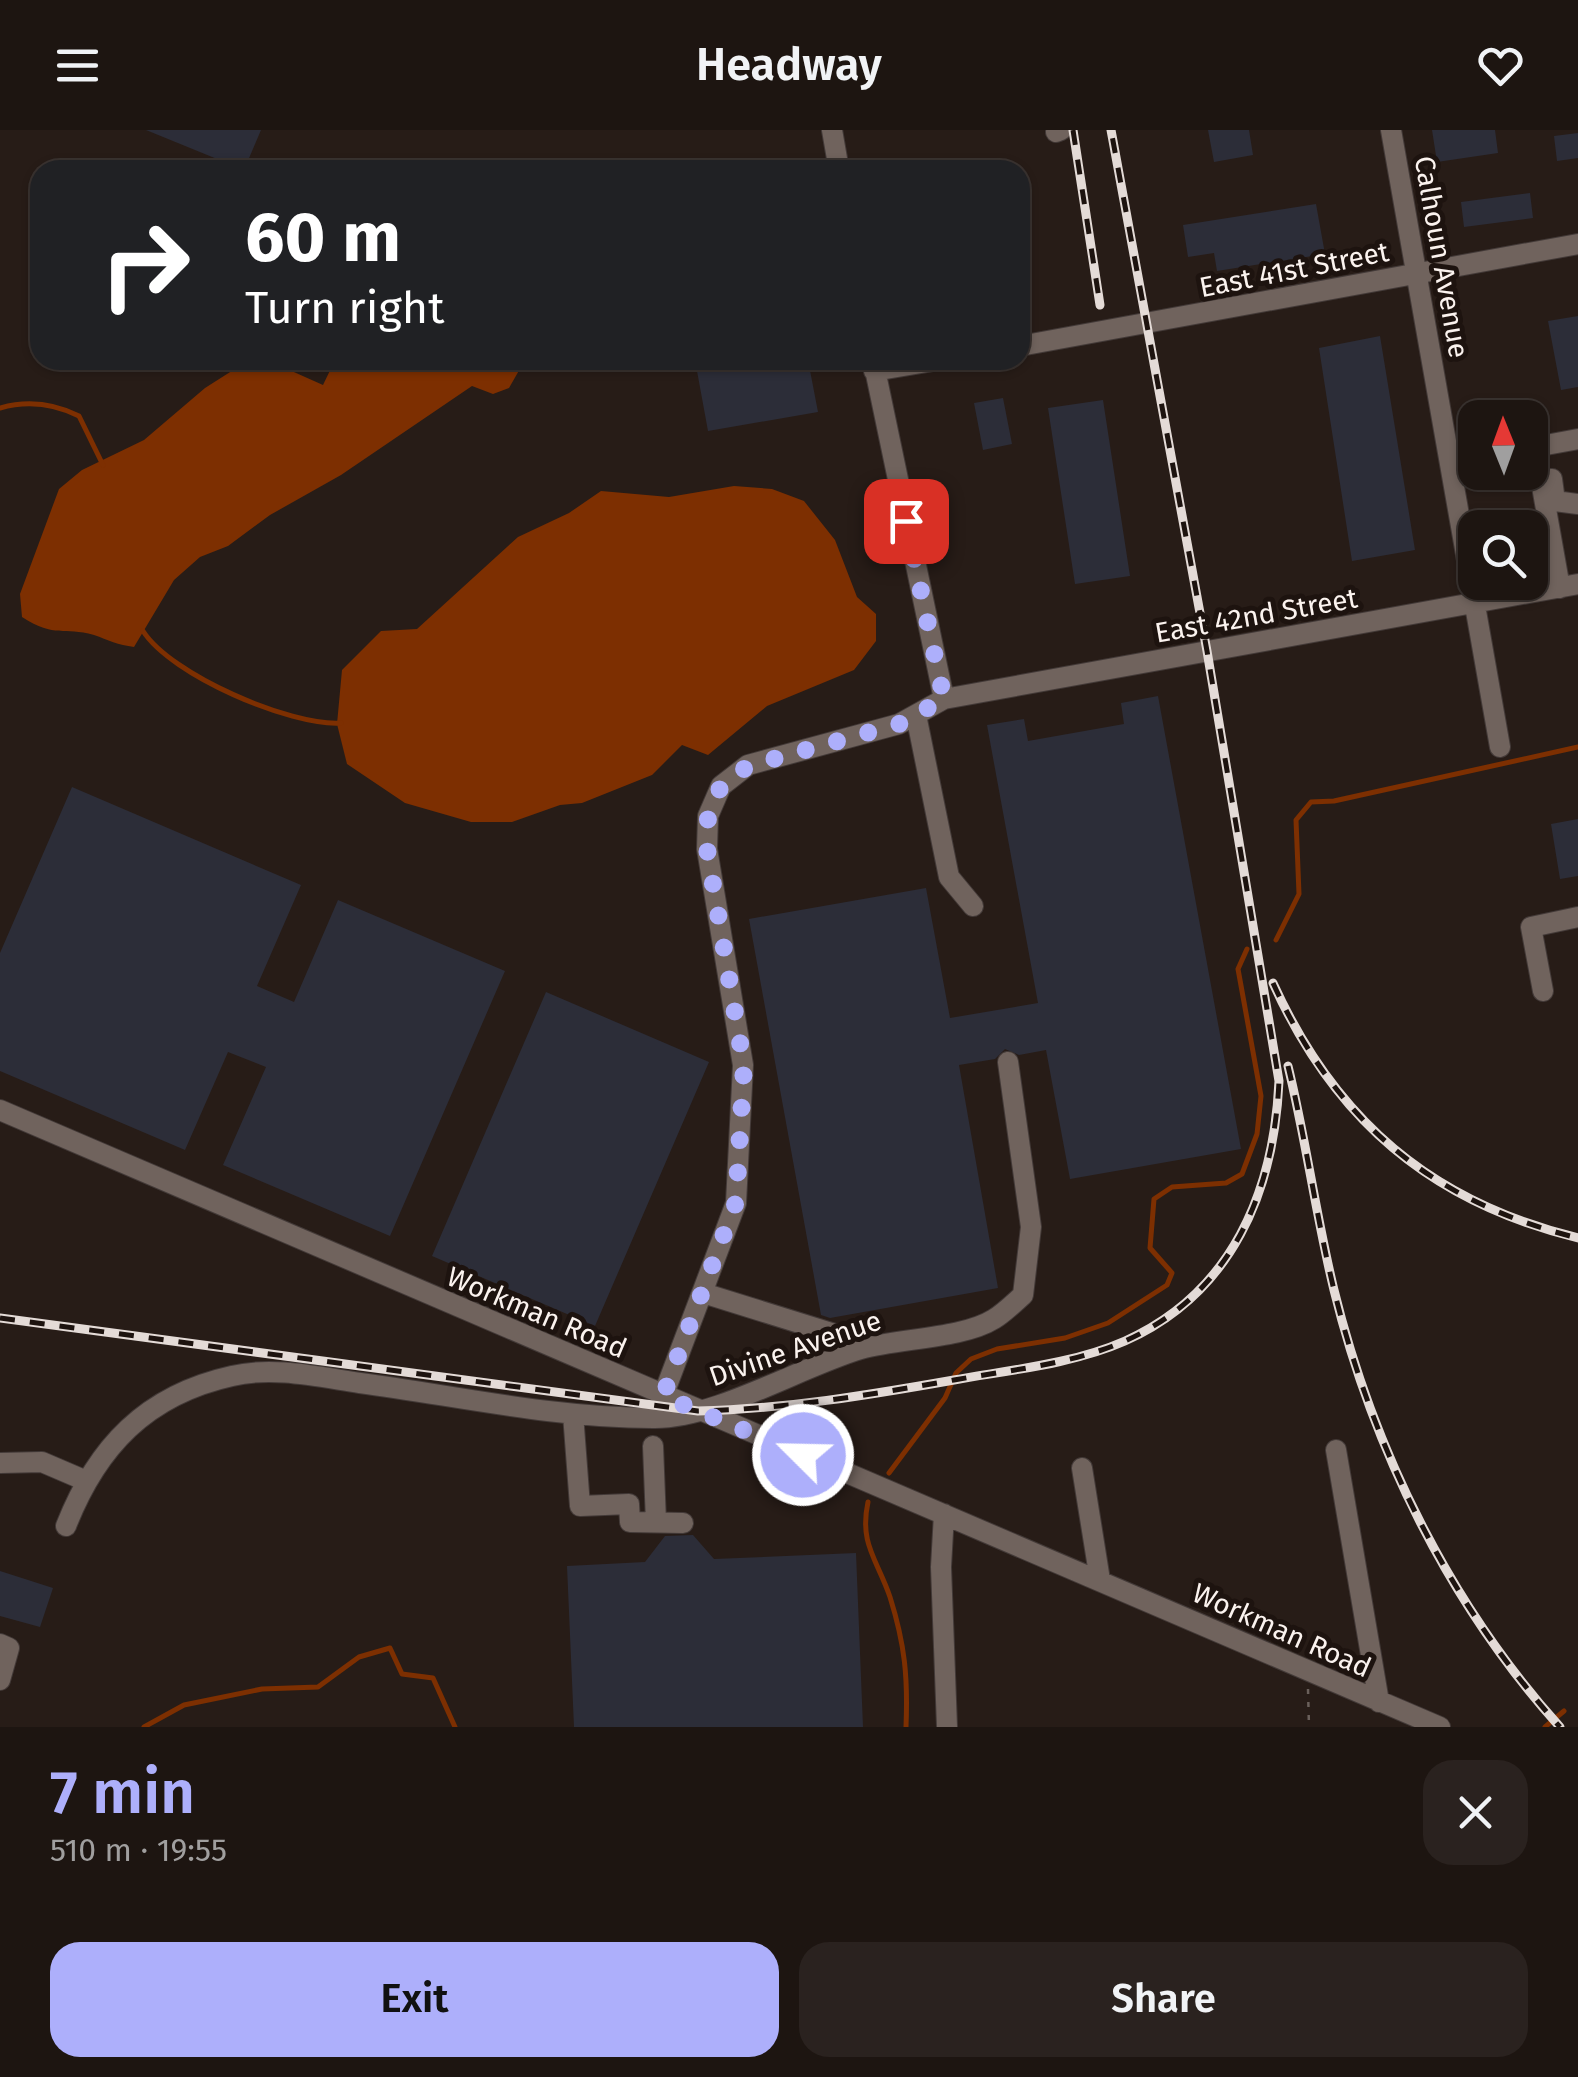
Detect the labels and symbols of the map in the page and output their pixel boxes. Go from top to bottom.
street label: Calhoun Avenue [1408,154,1476,361]
street label: East 41st Street [1197,235,1392,304]
north arrow [1458,400,1548,490]
pin [864,479,949,564]
street label: East 42nd Street [1152,581,1361,650]
street label: Workman Road [442,1260,632,1365]
street label: Divine Avenue [705,1304,885,1393]
position arrow [751,1403,855,1507]
street label: Workman Road [1187,1576,1376,1685]

